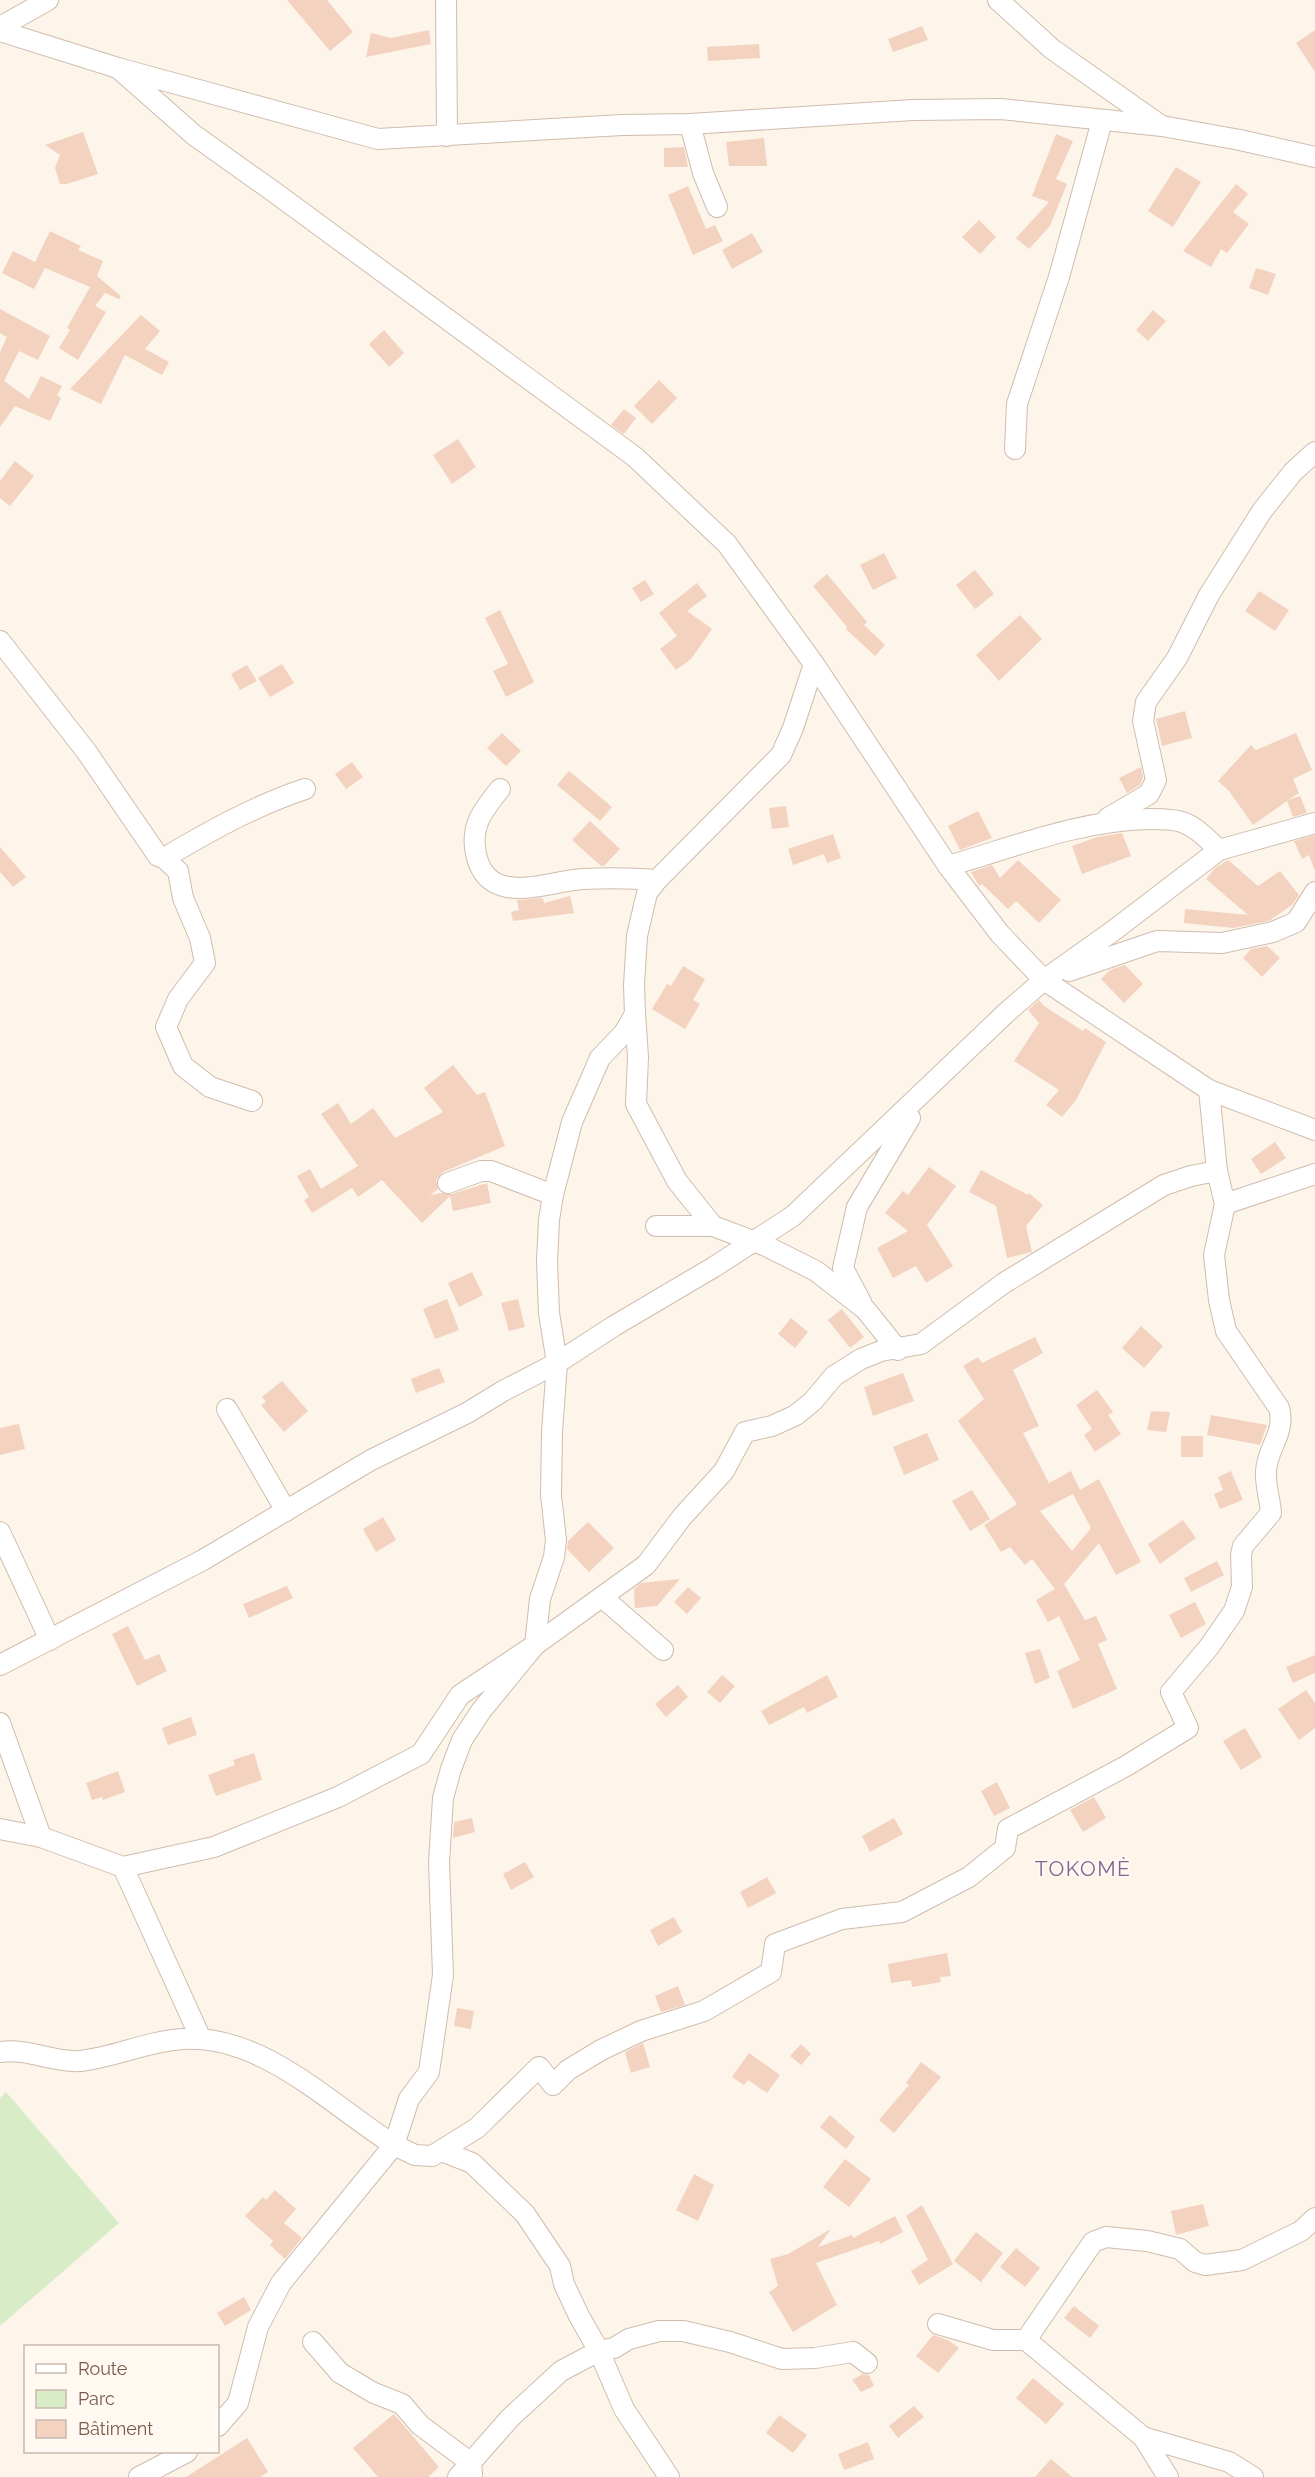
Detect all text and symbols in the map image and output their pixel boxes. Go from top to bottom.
district label: TOKOMÈ [1035,1856,1131,1881]
legend [24,2345,219,2453]
text: Route [78,2358,128,2379]
text: Parc [78,2388,115,2409]
text: Bâtiment [78,2418,153,2439]

